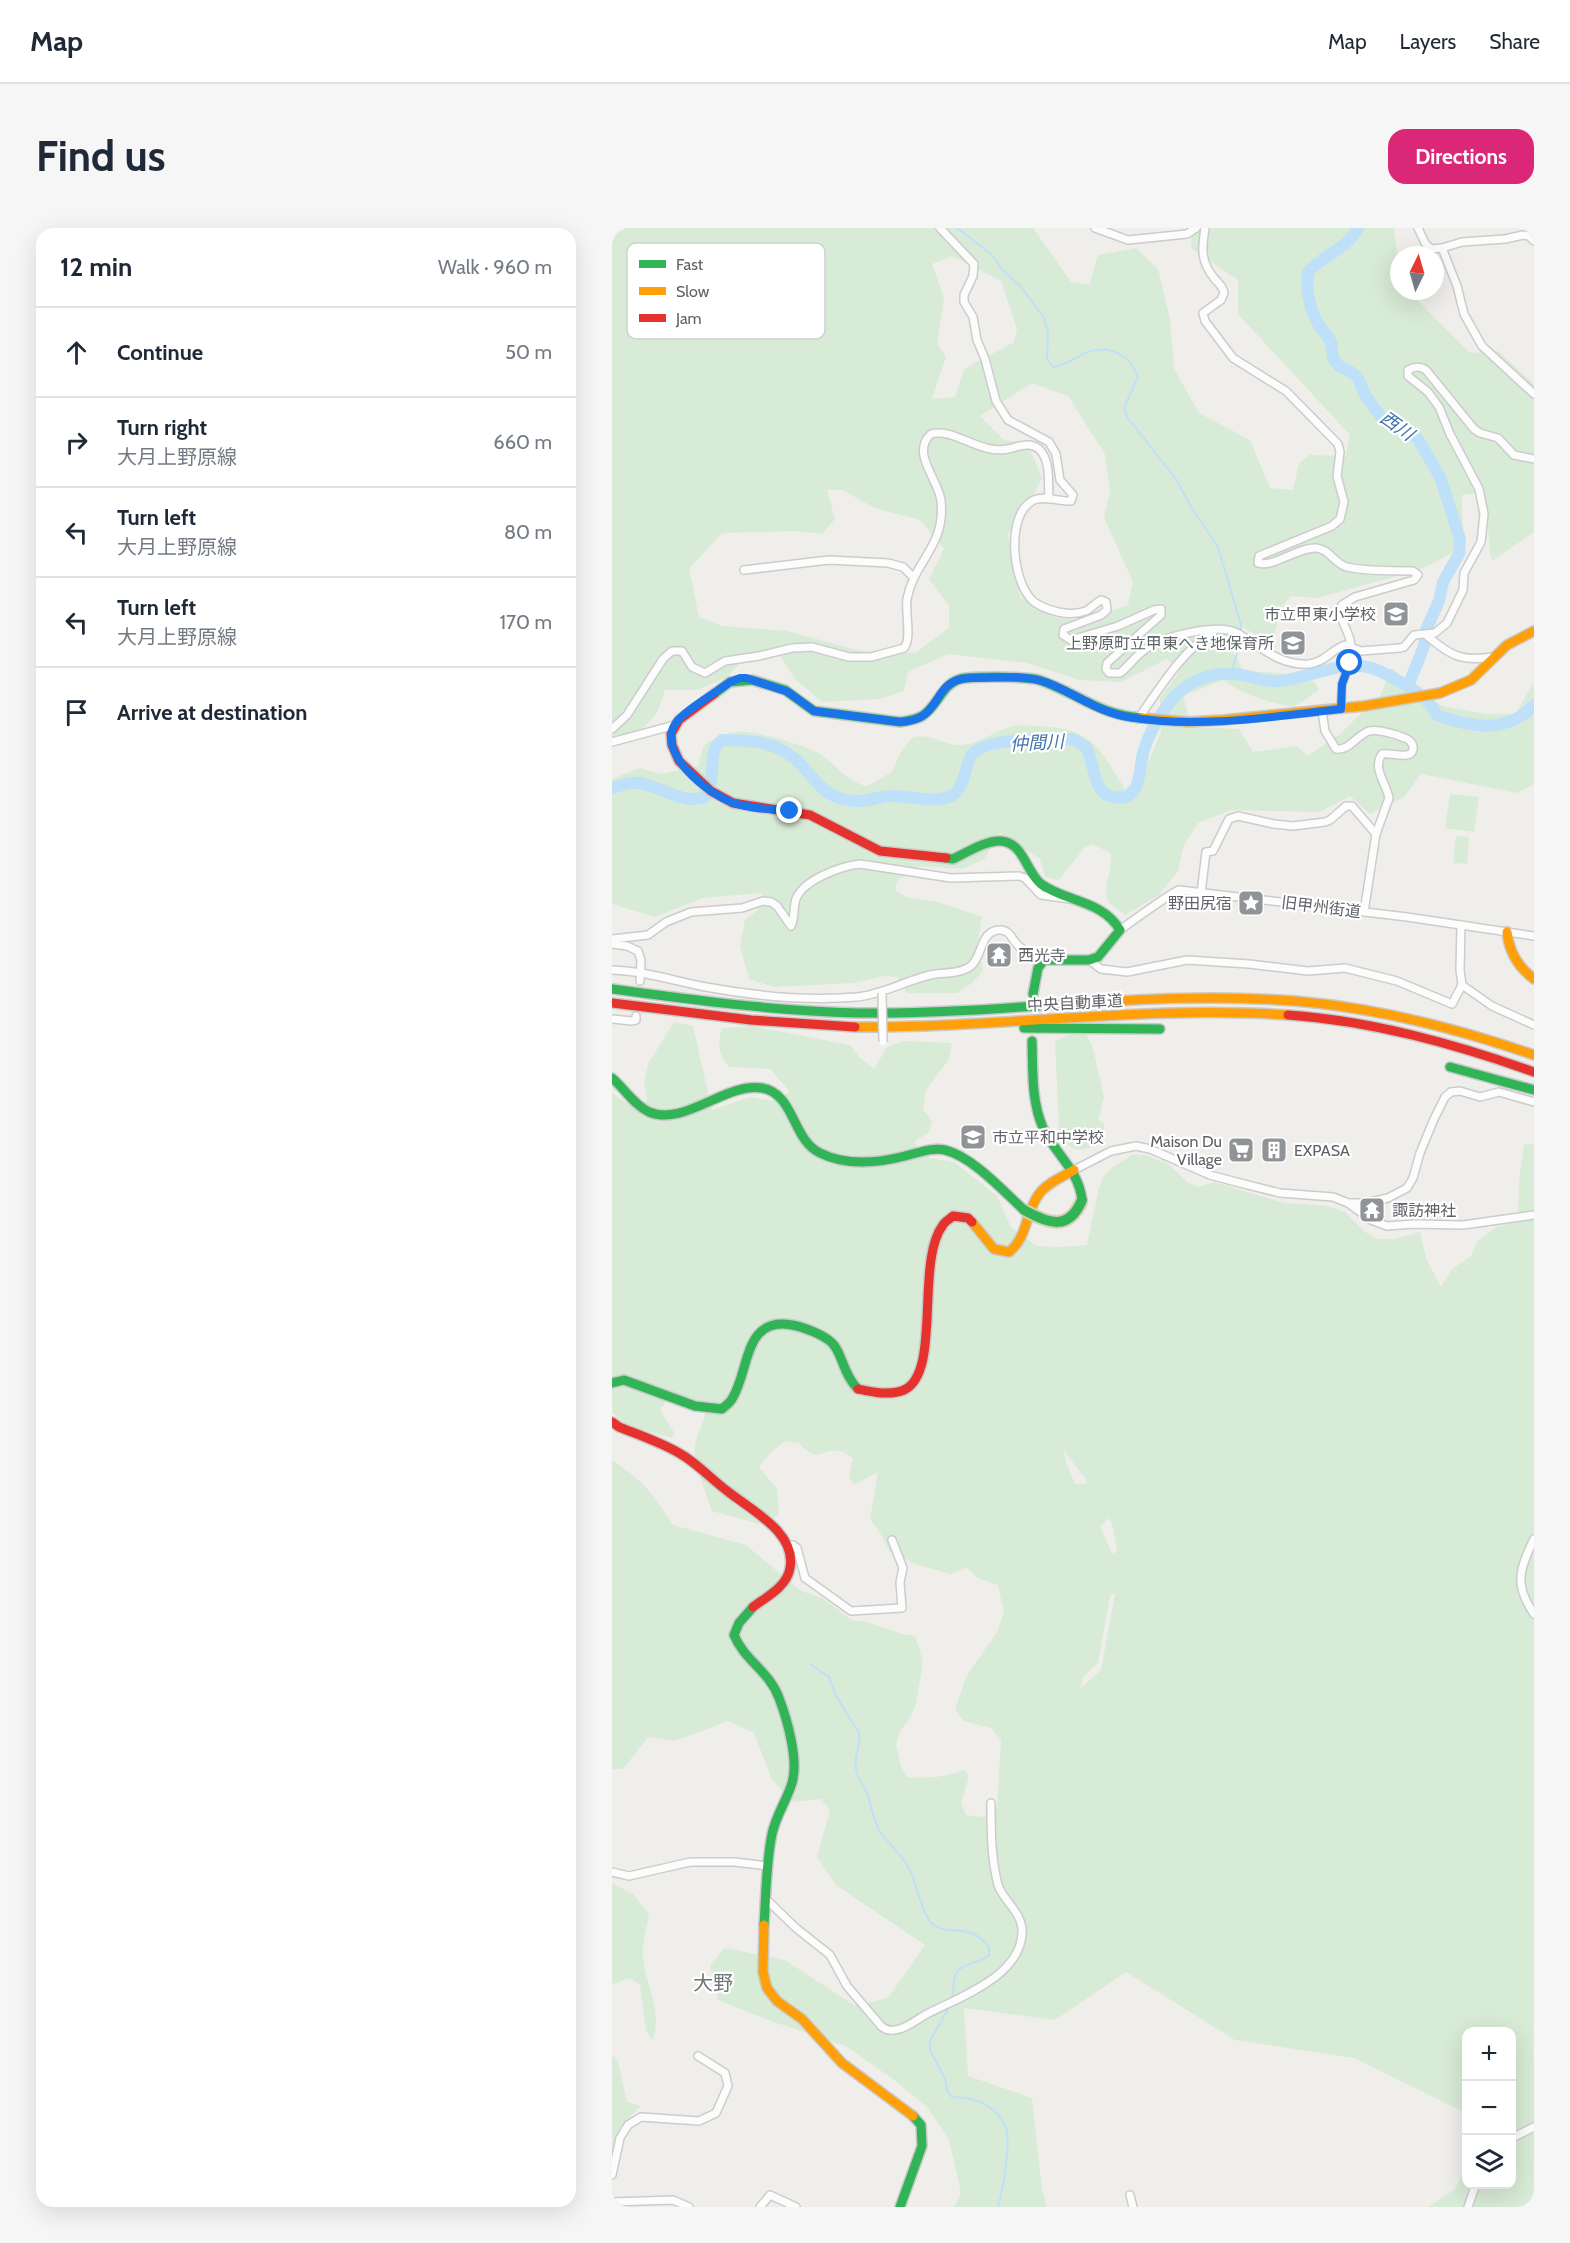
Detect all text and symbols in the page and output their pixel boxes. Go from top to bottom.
text: Map [30,24,83,58]
text: Map [1328,29,1367,54]
text: Layers [1400,29,1456,54]
text: Share [1489,29,1540,54]
button: Directions [1388,129,1534,184]
text: Find us [36,130,165,182]
legend [627,243,825,339]
north arrow [1390,246,1444,300]
text: 12 min [60,251,132,283]
text: Walk · 960 m [438,255,552,279]
text: Fast [676,255,704,274]
text: Slow [676,282,710,301]
text: Jam [675,309,702,328]
icon: ahead [60,336,93,369]
text: Continue [117,339,203,366]
text: 50 m [505,340,552,364]
water label: 西川 [1376,407,1420,446]
text: Turn right [117,414,207,441]
icon: right [60,426,93,459]
text: 660 m [493,430,552,454]
text: 大月上野原線 [117,445,237,469]
text: Turn left [117,504,196,531]
icon: left [60,516,93,549]
text: 80 m [504,520,552,544]
text: 大月上野原線 [117,535,237,559]
text: Turn left [117,594,196,621]
school or university icon: 市立甲東小学校 [1381,599,1411,629]
place label: 市立甲東小学校 [1264,605,1376,624]
icon: left [60,606,93,639]
text: 170 m [500,610,552,634]
text: 大月上野原線 [117,625,237,649]
school or university icon: 上野原町立甲東へき地保育所 [1278,628,1308,658]
place label: 上野原町立甲東へき地保育所 [1066,634,1274,653]
route start [1336,649,1362,675]
icon: arrive [60,696,93,729]
text: Arrive at destination [117,699,307,726]
water label: 仲間川 [1009,730,1067,755]
route end [776,797,802,823]
place icon: 野田尻宿 [1236,888,1266,918]
street label: 旧甲州街道 [1280,893,1362,921]
place label: 野田尻宿 [1168,894,1232,913]
temple icon: 西光寺 [984,940,1014,970]
place label: 西光寺 [1018,946,1066,965]
street label: 中央自動車道 [1027,991,1123,1015]
school or university icon: 市立平和中学校 [958,1122,988,1152]
place label: 市立平和中学校 [992,1128,1104,1147]
place label: Maison Du Village [1150,1132,1222,1169]
supermarket icon: Maison Du Village [1226,1135,1256,1165]
building icon: EXPASA [1259,1135,1289,1165]
place label: EXPASA [1294,1141,1350,1160]
temple icon: 諏訪神社 [1357,1195,1387,1225]
place label: 諏訪神社 [1392,1201,1456,1220]
district label: 大野 [693,1971,733,1995]
map controls [1462,2027,1516,2189]
button: + [1462,2027,1516,2081]
button: − [1462,2081,1516,2135]
button: layers [1462,2135,1516,2189]

